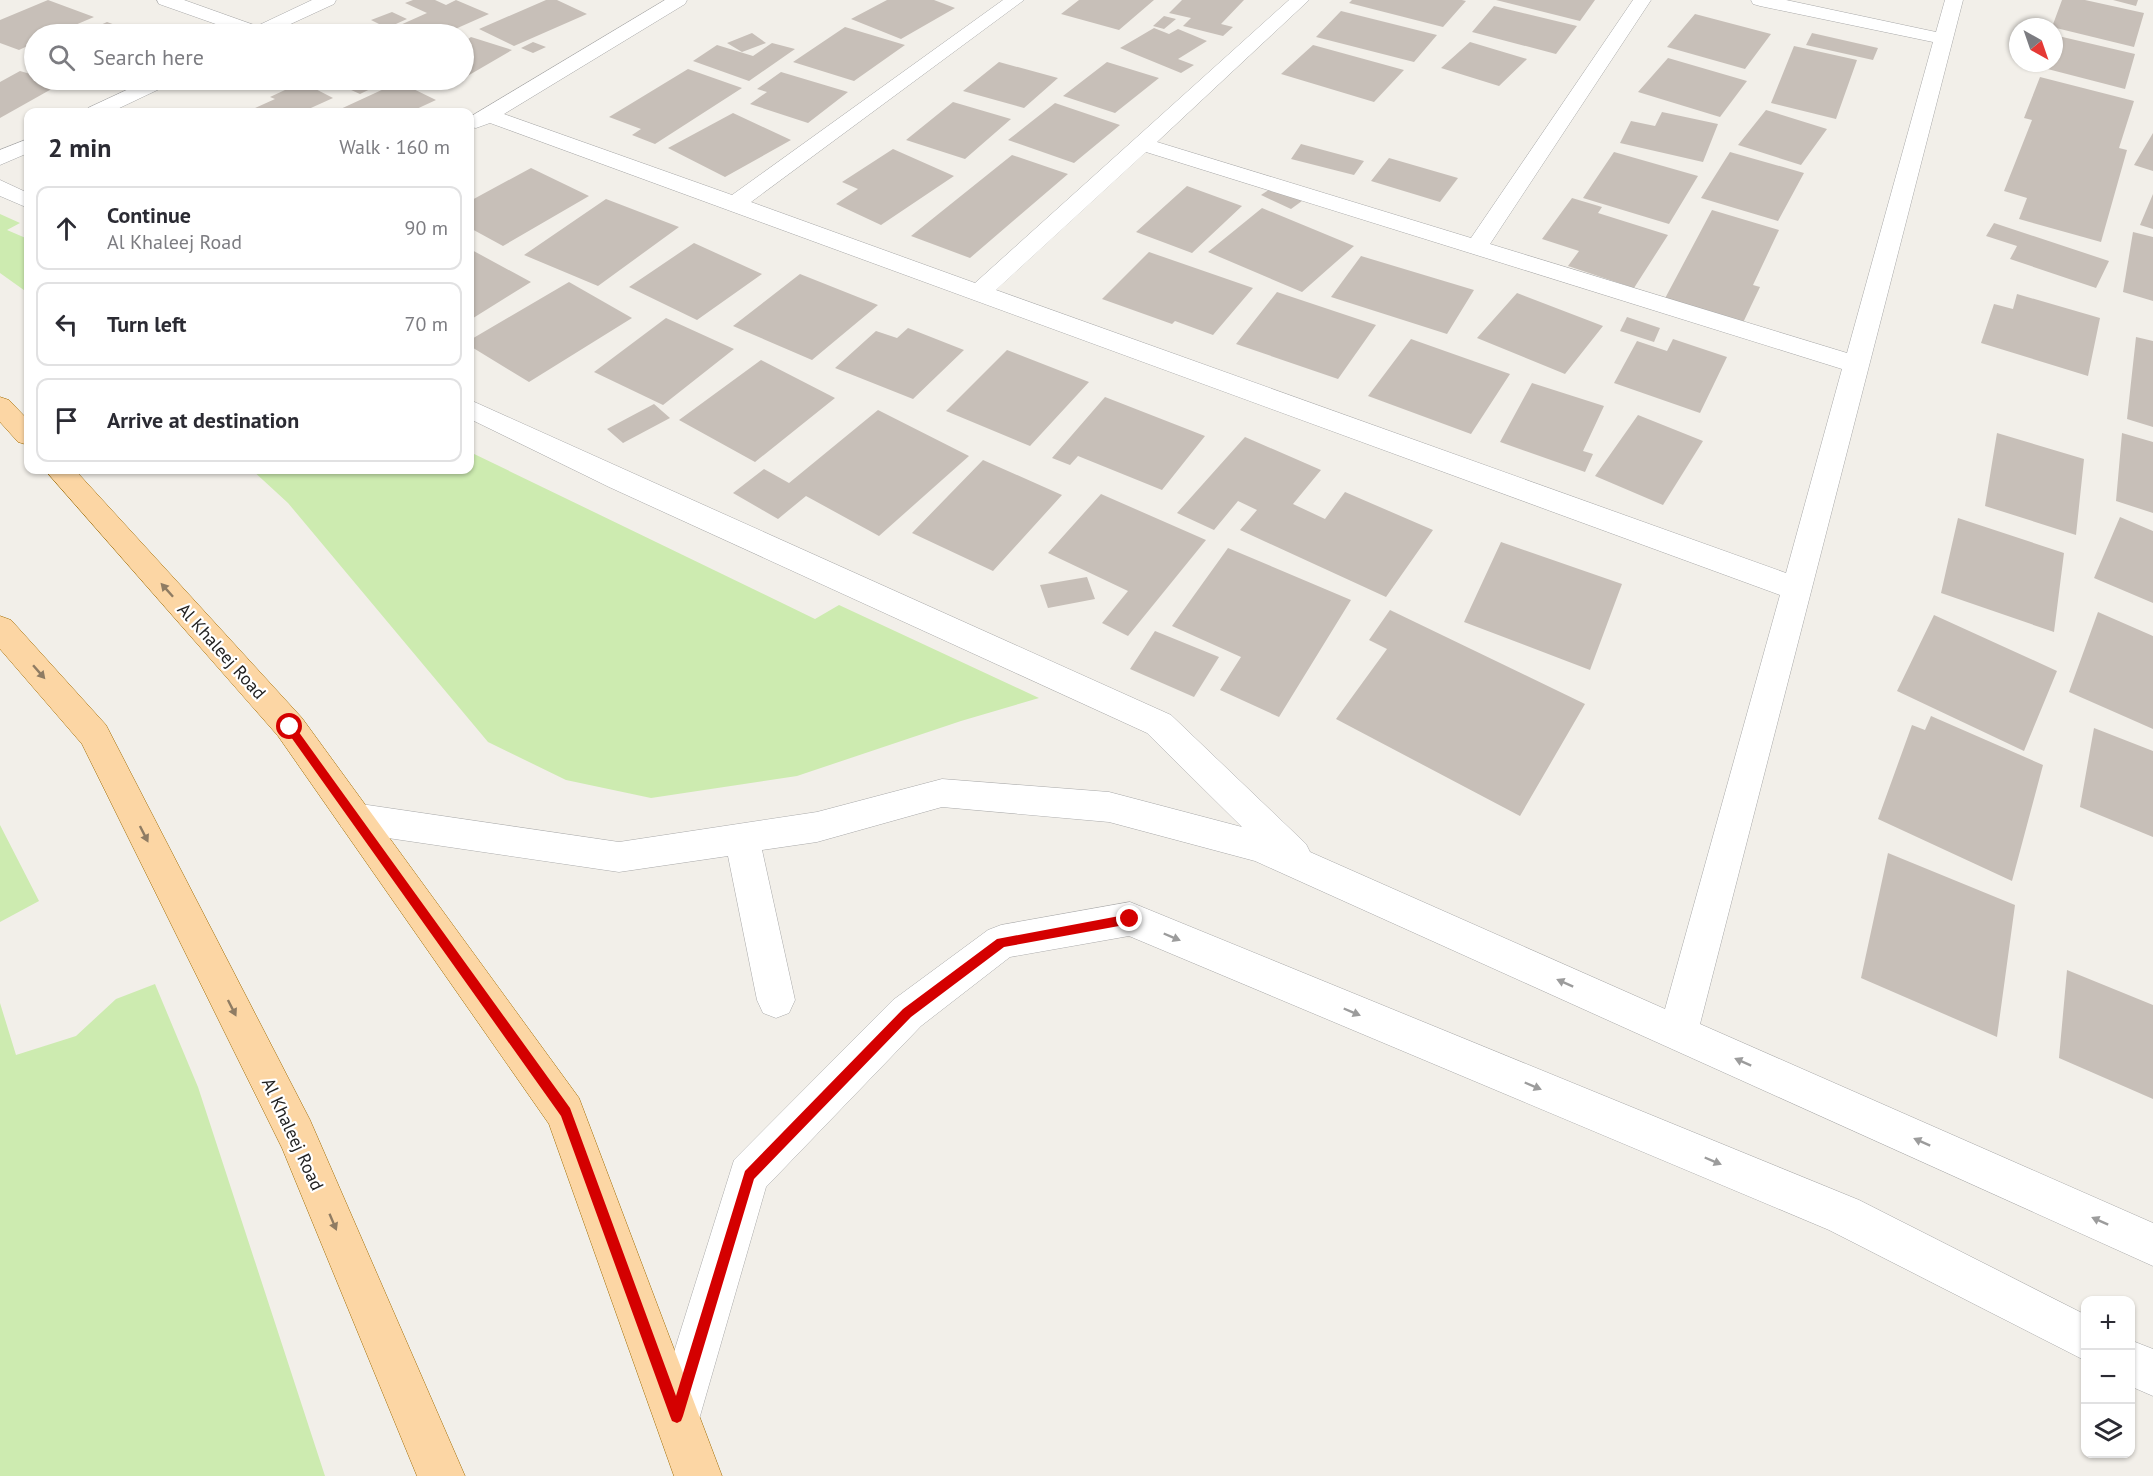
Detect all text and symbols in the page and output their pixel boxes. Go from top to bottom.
north arrow [2009,18,2063,72]
search box [24,24,474,90]
icon: search [45,41,78,74]
text: Search here [93,43,204,71]
text: 2 min [48,131,111,164]
text: Walk · 160 m [339,134,450,160]
text: Continue [107,201,191,229]
icon: ahead [50,212,83,245]
text: 90 m [405,215,448,241]
text: Al Khaleej Road [107,229,242,255]
icon: left [50,308,83,341]
text: Turn left [107,310,187,338]
text: 70 m [405,311,448,337]
icon: arrive [50,404,83,437]
text: Arrive at destination [107,406,299,434]
one-way arrow [160,582,174,597]
street label: Al Khaleej Road [173,598,271,704]
one-way arrow [32,664,45,679]
route start [276,713,302,739]
one-way arrow [139,826,149,843]
route end [1116,905,1142,931]
one-way arrow [1164,932,1182,942]
one-way arrow [1557,978,1574,987]
one-way arrow [227,1000,237,1017]
one-way arrow [1344,1007,1362,1017]
one-way arrow [1735,1058,1752,1067]
street label: Al Khaleej Road [257,1074,329,1194]
one-way arrow [1524,1081,1542,1091]
one-way arrow [1912,1137,1930,1147]
one-way arrow [1704,1156,1722,1166]
one-way arrow [328,1214,338,1232]
one-way arrow [2091,1217,2108,1226]
map controls [2081,1296,2135,1458]
button: + [2081,1296,2135,1350]
button: − [2081,1350,2135,1404]
button: layers [2081,1404,2135,1458]

